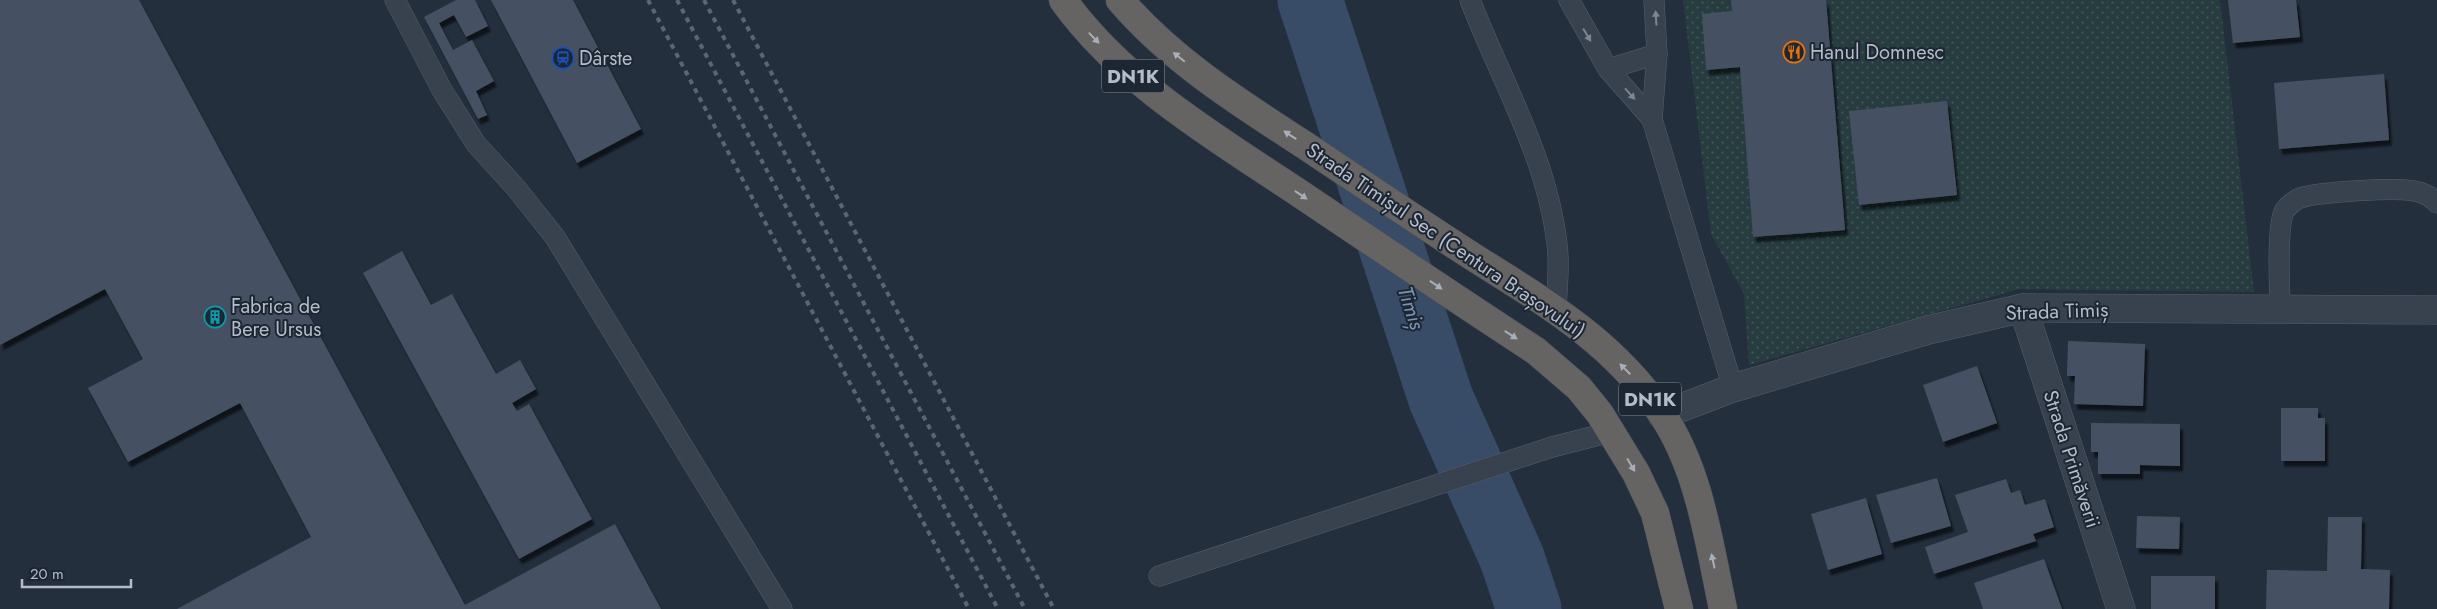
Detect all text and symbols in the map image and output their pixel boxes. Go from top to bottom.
one-way arrow [1651,9,1659,25]
one-way arrow [1583,29,1592,42]
one-way arrow [1088,32,1100,44]
place label: Hanul Domnesc [1810,38,1944,67]
restaurant icon: Hanul Domnesc [1782,40,1806,64]
place label: Dârste [579,44,632,73]
station icon: Dârste [551,46,575,70]
one-way arrow [1172,52,1186,62]
road number: DN1K [1102,59,1164,92]
one-way arrow [1624,88,1635,100]
one-way arrow [1283,130,1296,140]
street label: Strada Timișul Sec (Centura Brașovului) [1302,137,1590,343]
one-way arrow [1294,190,1308,200]
one-way arrow [1429,280,1443,290]
water label: Timiș [1392,283,1430,333]
place label: Fabrica de Bere Ursus [231,292,321,344]
street label: Strada Timiș [2005,295,2109,328]
building icon: Fabrica de Bere Ursus [203,305,227,329]
one-way arrow [1504,330,1518,339]
one-way arrow [1619,363,1631,375]
road number: DN1K [1619,382,1681,416]
street label: Strada Primăverii [2036,387,2107,532]
one-way arrow [1627,459,1636,472]
one-way arrow [1709,554,1717,569]
scale bar [22,556,131,588]
text: 20 m [30,563,64,585]

